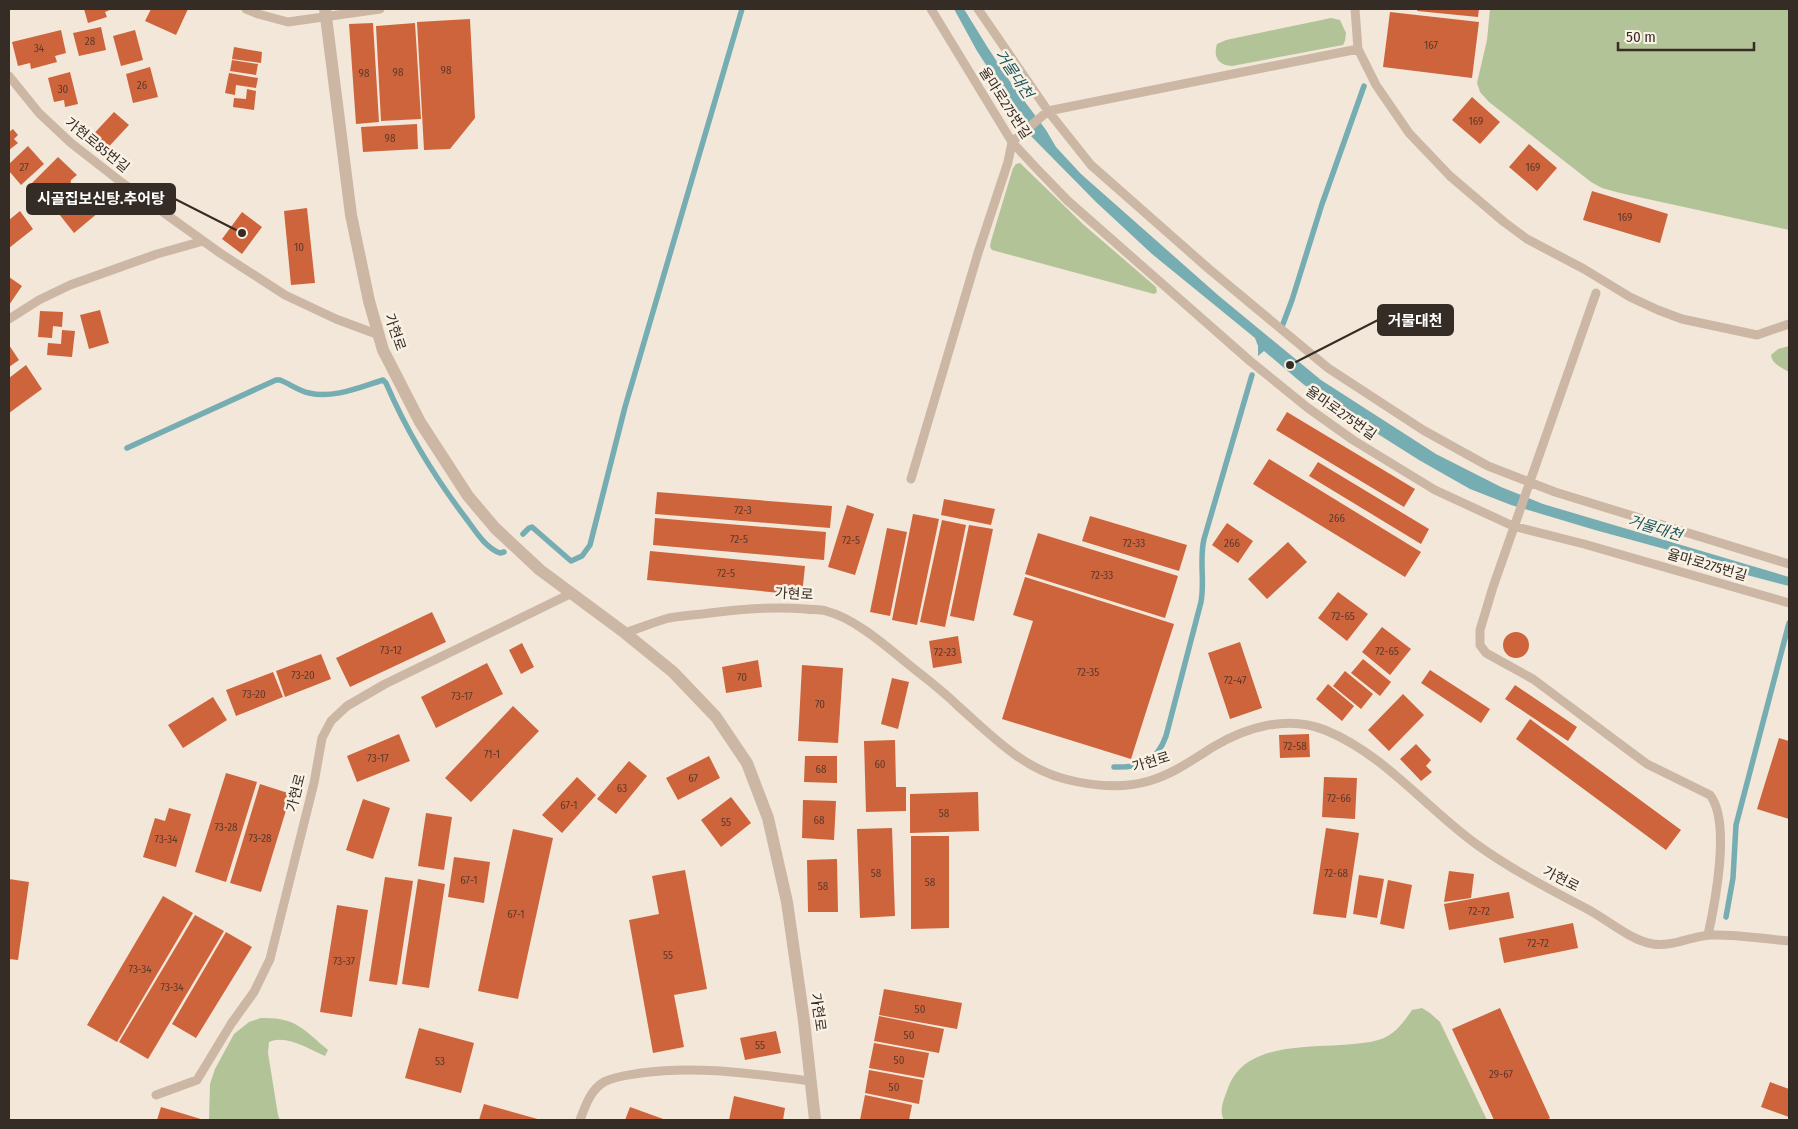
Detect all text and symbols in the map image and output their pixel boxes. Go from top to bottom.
scale bar [1618,20,1754,52]
text: 50 m [1626,28,1656,46]
house number: 28 [85,35,96,48]
house number: 167 [1424,39,1439,52]
house number: 34 [34,42,45,55]
water label: 거물대천 [991,46,1038,104]
house number: 98 [441,64,452,77]
street label: 율마로275번길 [975,64,1035,142]
house number: 98 [393,66,404,79]
house number: 98 [359,67,370,80]
house number: 26 [137,79,148,92]
house number: 30 [58,83,69,96]
street label: 가현로85번길 [61,114,133,176]
house number: 169 [1469,115,1483,128]
house number: 98 [385,132,396,145]
house number: 27 [19,161,29,174]
house number: 169 [1526,161,1540,174]
callout: 시골집보신탕.추어탕 [27,184,175,214]
text: 시골집보신탕.추어탕 [37,190,165,208]
house number: 169 [1618,211,1632,224]
house number: 10 [294,241,304,254]
callout: 거물대천 [1378,305,1453,335]
street label: 가현로 [381,311,409,353]
text: 거물대천 [1387,312,1443,330]
street label: 율마로275번길 [1302,382,1380,444]
house number: 72-3 [734,504,752,517]
water label: 거물대천 [1626,511,1686,545]
house number: 266 [1329,512,1345,525]
house number: 72-5 [730,533,748,546]
house number: 72-5 [842,534,860,547]
house number: 72-33 [1123,537,1145,550]
house number: 266 [1224,537,1240,550]
street label: 율마로275번길 [1665,545,1749,585]
house number: 72-5 [717,567,735,580]
house number: 72-33 [1091,569,1113,582]
street label: 가현로 [774,585,814,604]
house number: 72-65 [1331,610,1355,623]
house number: 73-12 [380,644,402,657]
house number: 72-65 [1375,645,1399,658]
house number: 72-23 [934,646,956,659]
house number: 72-35 [1077,666,1099,679]
house number: 73-20 [291,669,315,682]
house number: 70 [737,671,747,684]
house number: 72-47 [1224,674,1247,687]
house number: 73-20 [242,688,266,701]
house number: 73-17 [451,690,473,703]
house number: 70 [815,698,825,711]
house number: 72-58 [1283,740,1307,753]
house number: 71-1 [484,748,500,761]
street label: 가현로 [1130,748,1172,776]
house number: 73-17 [367,752,389,765]
house number: 60 [874,758,886,771]
house number: 68 [816,763,827,776]
street label: 가현로 [283,772,309,814]
house number: 67 [688,772,698,785]
house number: 63 [617,782,627,795]
house number: 72-66 [1327,792,1352,805]
house number: 67-1 [560,799,578,812]
house number: 58 [939,807,950,820]
house number: 68 [814,814,825,827]
house number: 55 [721,816,731,829]
house number: 73-28 [214,821,238,834]
house number: 73-28 [248,832,272,845]
house number: 73-34 [155,833,178,846]
street label: 가현로 [1540,863,1582,895]
house number: 58 [871,867,882,880]
house number: 72-68 [1324,867,1349,880]
house number: 67-1 [460,874,478,887]
house number: 58 [925,876,936,889]
house number: 58 [818,880,829,893]
house number: 72-72 [1468,905,1490,918]
house number: 67-1 [507,908,525,921]
house number: 72-72 [1527,937,1549,950]
house number: 55 [663,949,673,962]
house number: 73-37 [333,955,356,968]
house number: 73-34 [129,963,152,976]
house number: 73-34 [161,981,184,994]
street label: 가현로 [807,992,829,1032]
house number: 50 [915,1003,926,1016]
house number: 50 [904,1029,915,1042]
house number: 55 [755,1039,765,1052]
house number: 50 [894,1054,905,1067]
house number: 53 [435,1055,445,1068]
house number: 29-67 [1489,1068,1513,1081]
house number: 50 [889,1081,900,1094]

